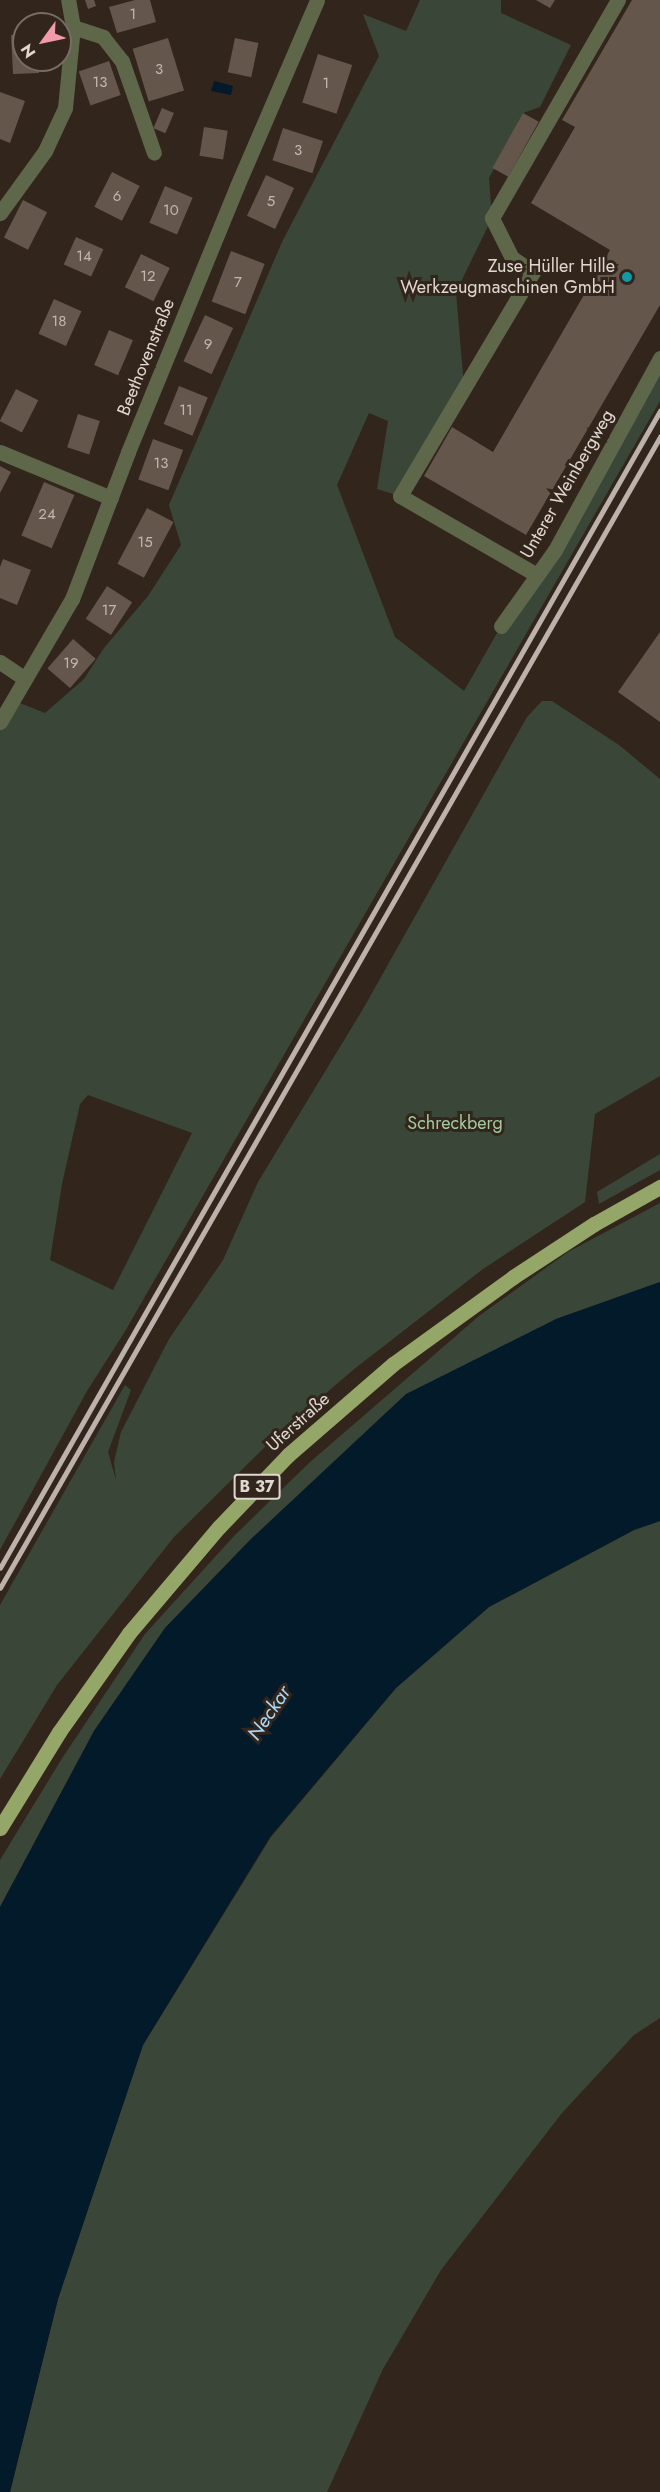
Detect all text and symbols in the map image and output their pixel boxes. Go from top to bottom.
house number: 1 [130,6,136,24]
north arrow [12,12,72,72]
text: N [15,39,41,63]
house number: 3 [155,61,163,79]
house number: 13 [93,74,107,92]
house number: 1 [323,75,329,93]
house number: 3 [294,142,302,160]
house number: 6 [113,188,121,206]
house number: 5 [267,193,275,211]
house number: 10 [163,202,179,220]
house number: 14 [76,248,92,266]
place label: Zuse Hüller Hille Werkzeugmaschinen GmbH [400,256,615,298]
house number: 12 [140,268,156,286]
marker: Zuse Hüller Hille Werkzeugmaschinen GmbH [620,270,634,284]
house number: 7 [234,274,242,292]
street label: Beethovenstraße [113,295,179,419]
house number: 18 [52,313,66,331]
house number: 9 [204,336,212,354]
house number: 11 [179,402,193,420]
street label: Unterer Weinbergweg [516,406,618,562]
house number: 13 [154,455,168,473]
house number: 24 [38,506,56,524]
house number: 15 [137,534,153,552]
house number: 17 [102,602,116,620]
house number: 19 [63,655,79,673]
park label: Schreckberg [407,1112,503,1134]
street label: Uferstraße [262,1388,334,1456]
road number: B 37 [233,1474,281,1500]
water label: Neckar [242,1681,296,1745]

